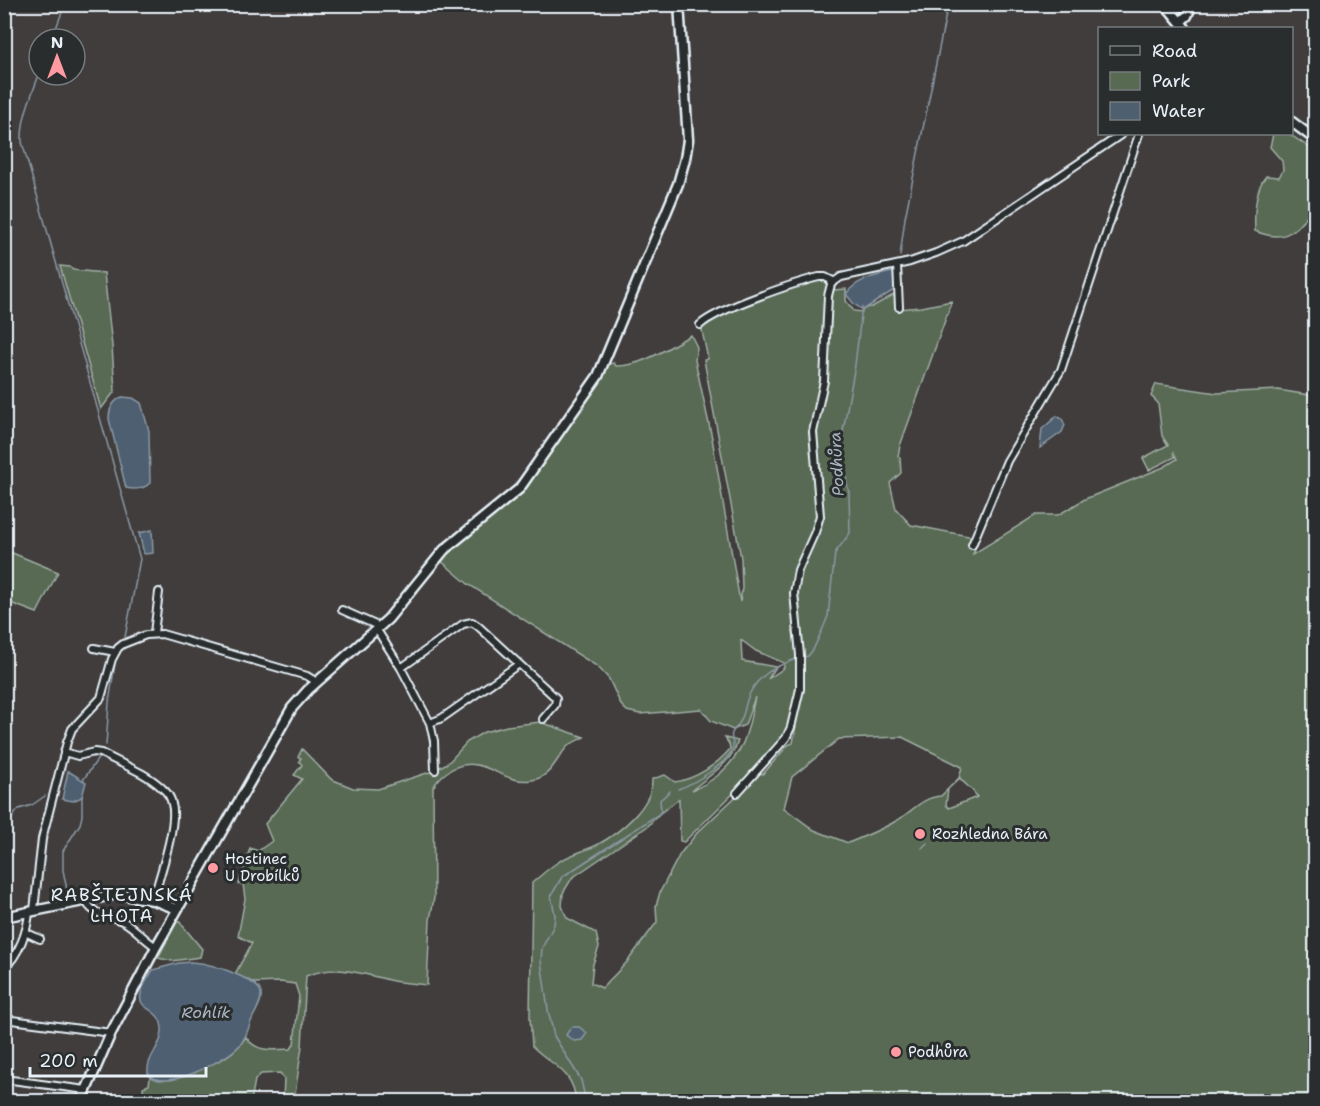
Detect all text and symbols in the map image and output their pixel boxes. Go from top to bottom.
north arrow [27,27,87,87]
legend [1098,27,1293,135]
text: N [51,32,63,53]
text: Road [1152,39,1197,63]
text: Park [1152,69,1191,93]
text: Water [1152,99,1205,123]
water label: Podhůra [824,431,849,497]
place label: Rozhledna Bára [932,824,1048,844]
marker: Rozhledna Bára [913,827,927,841]
place label: Hostinec U Drobílků [225,849,300,886]
marker: Hostinec U Drobílků [206,861,220,875]
district label: RABŠTEJNSKÁ LHOTA [51,883,193,928]
water label: Rohlík [181,1002,231,1023]
scale bar [30,1040,206,1078]
place label: Podhůra [908,1042,968,1062]
marker: Podhůra [889,1045,903,1059]
text: 200 m [39,1049,98,1073]

